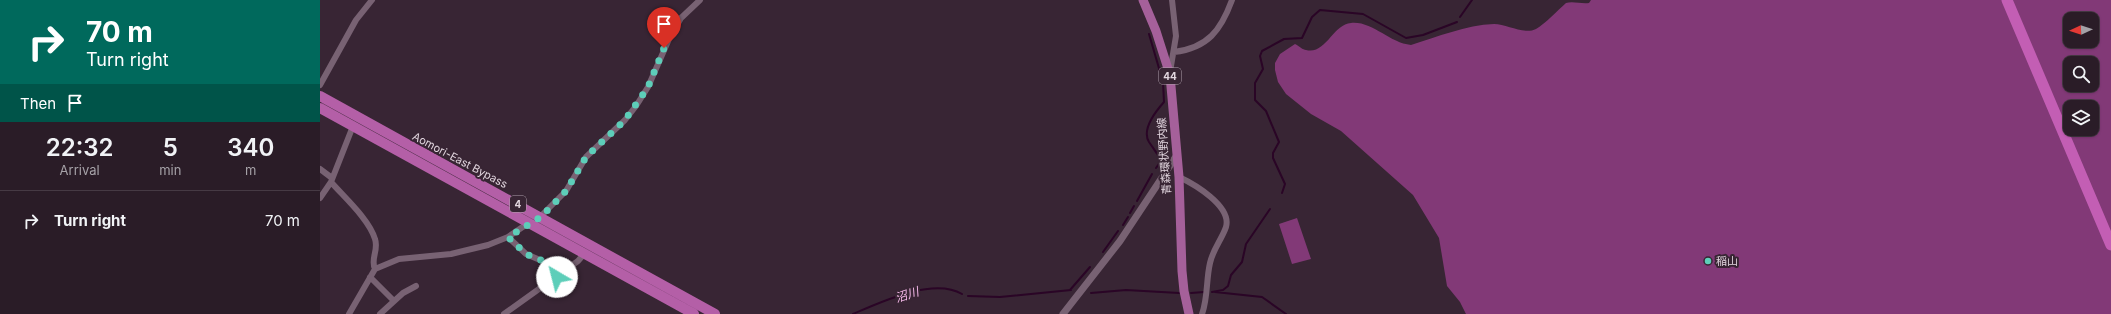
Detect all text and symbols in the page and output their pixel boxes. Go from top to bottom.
pin [647,7.0,681,48]
north arrow [2063,12,2099,48]
map controls [2063,12,2099,136]
icon: arrive [653,13,675,35]
text: 70 m [86,15,153,49]
icon: right [20,16,72,68]
text: Turn right [86,49,169,70]
button: search [2063,56,2099,92]
road number: 44 [1159,68,1181,84]
icon: arrive [64,92,86,114]
text: Then [20,94,56,113]
button: layers [2063,100,2099,136]
street label: 青森環状野内線 [1154,117,1174,195]
street label: Aomori-East Bypass [410,129,510,191]
text: 22:32 [46,133,114,162]
text: 5 [163,133,178,162]
text: 340 [227,133,274,162]
text: Arrival [60,162,100,178]
text: min [159,162,181,178]
text: m [245,162,256,178]
road number: 4 [510,196,526,212]
icon: right [20,210,42,232]
text: Turn right [54,211,126,230]
text: 70 m [265,211,300,230]
place label: 稲山 [1716,254,1738,268]
position arrow [536,256,578,298]
marker: 稲山 [1703,256,1713,266]
water label: 沼川 [893,283,922,305]

